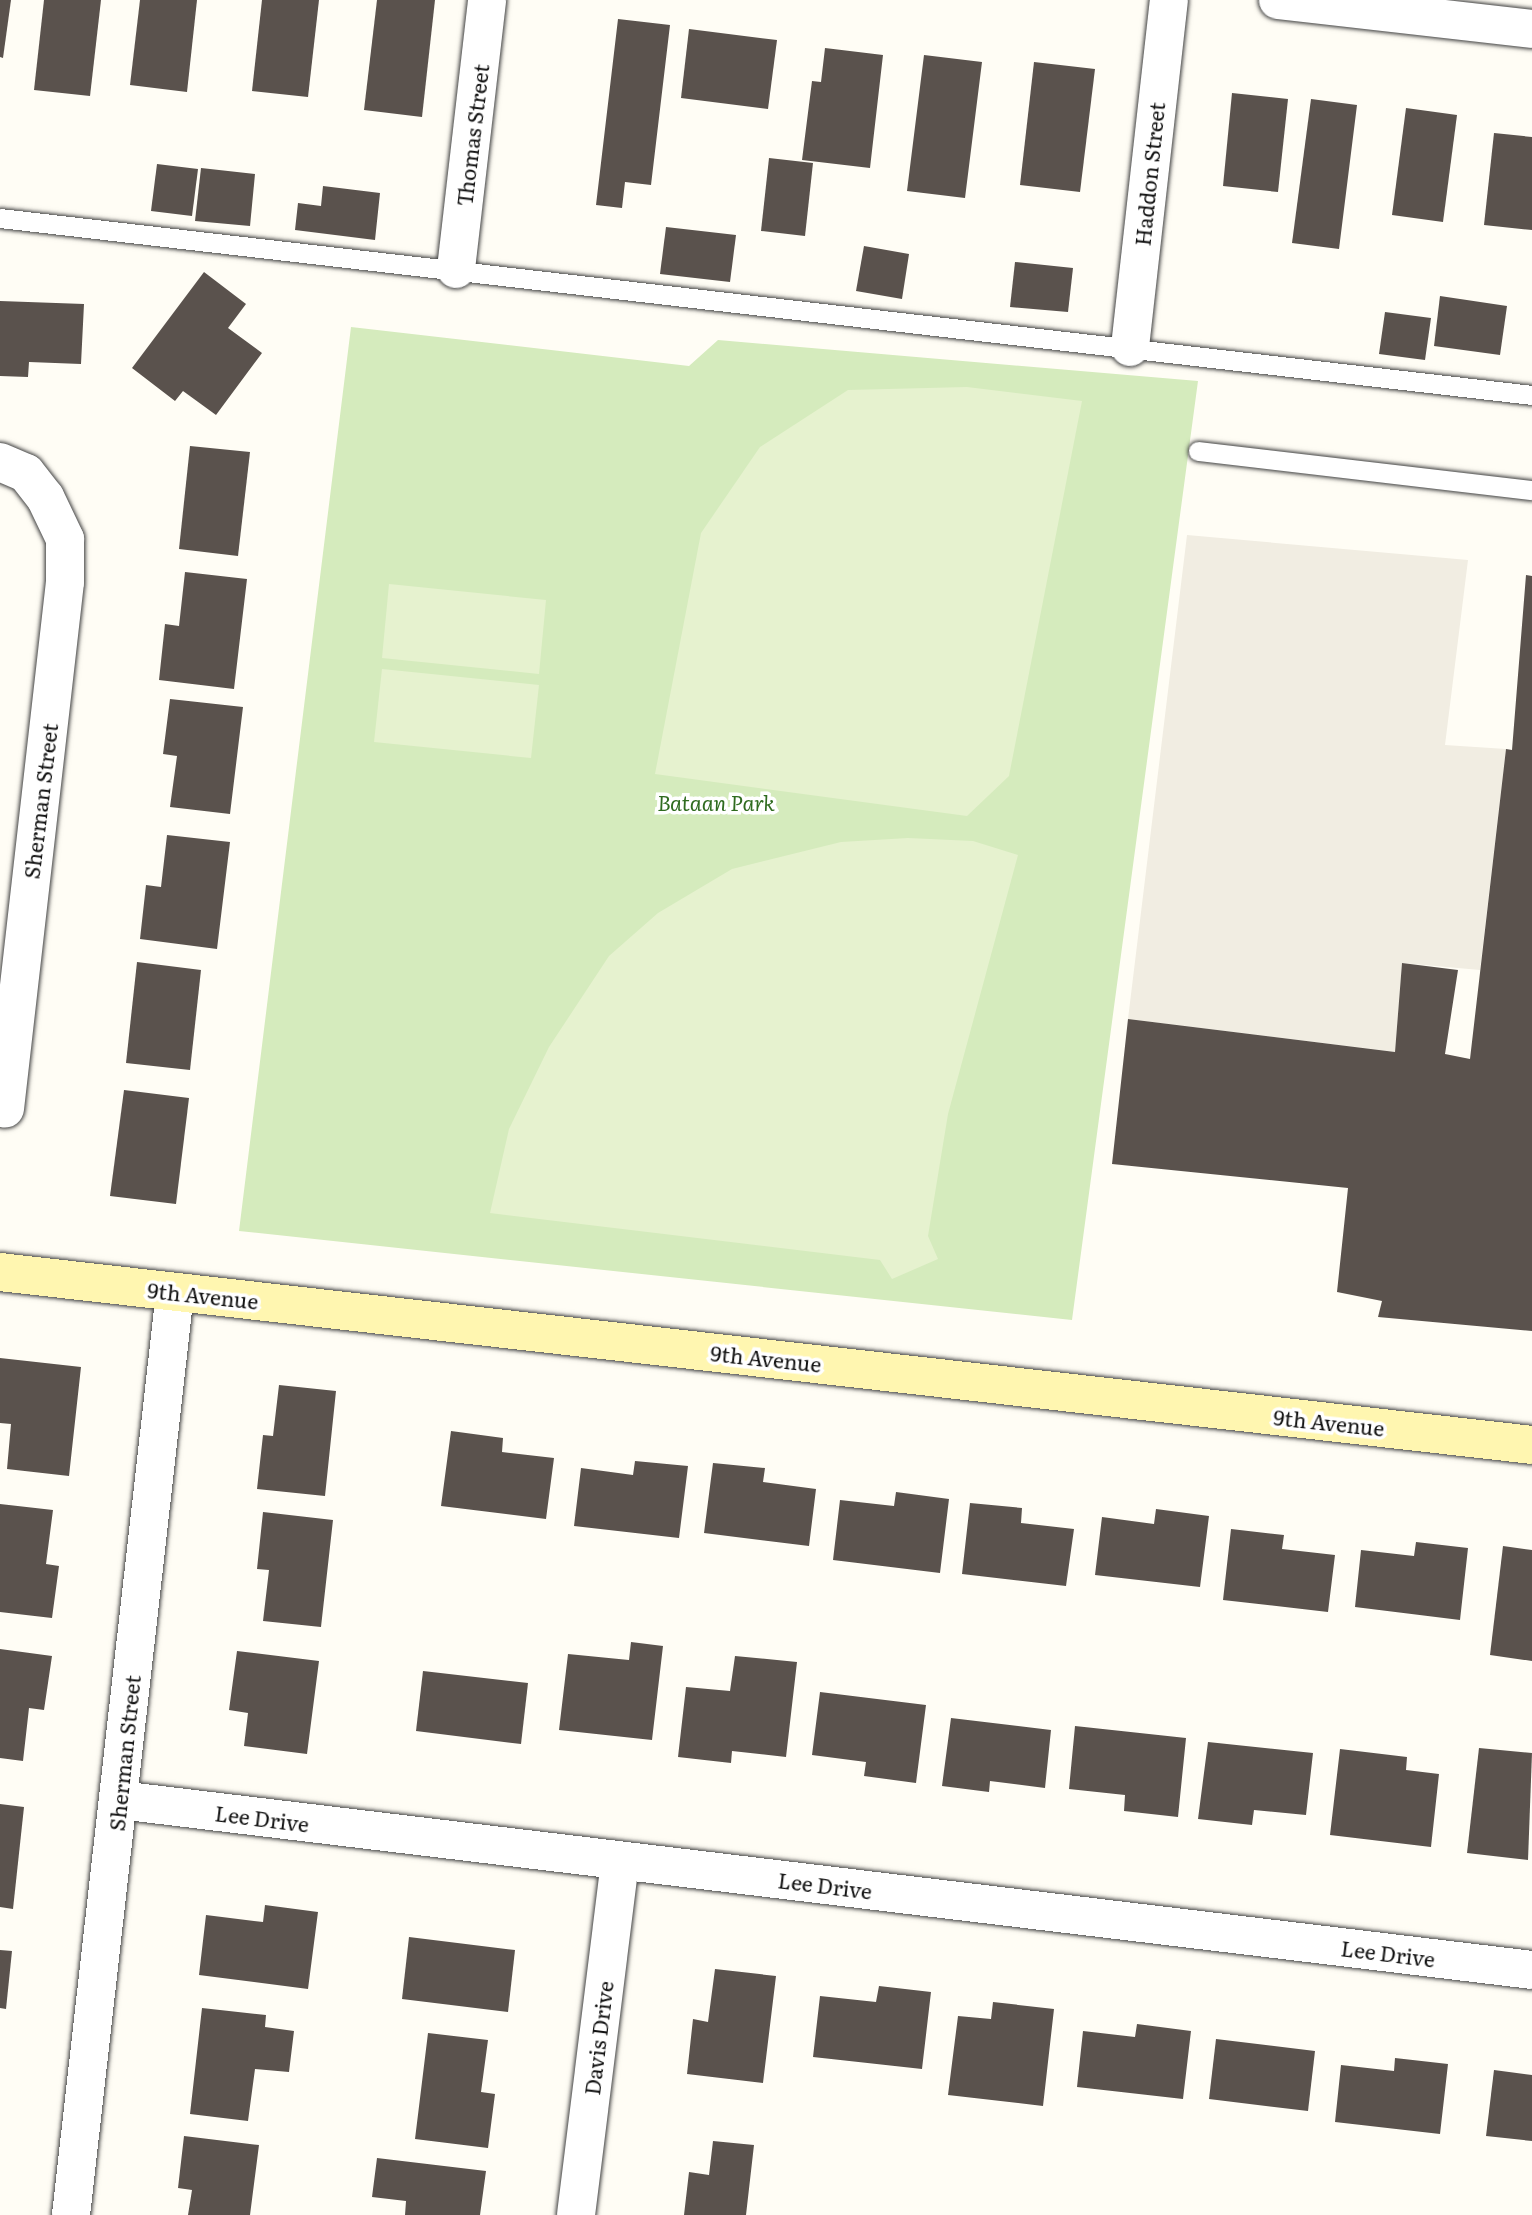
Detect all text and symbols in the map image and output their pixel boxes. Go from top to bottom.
street label: Thomas Street [451,62,493,208]
street label: Haddon Street [1129,101,1169,247]
street label: Sherman Street [18,722,62,880]
park label: Bataan Park [657,789,775,815]
street label: 9th Avenue [146,1277,260,1313]
street label: 9th Avenue [709,1340,823,1376]
street label: 9th Avenue [1272,1404,1386,1440]
street label: Sherman Street [103,1674,145,1832]
street label: Lee Drive [214,1800,310,1836]
street label: Lee Drive [777,1867,873,1903]
street label: Lee Drive [1340,1935,1436,1971]
street label: Davis Drive [578,1979,618,2097]

